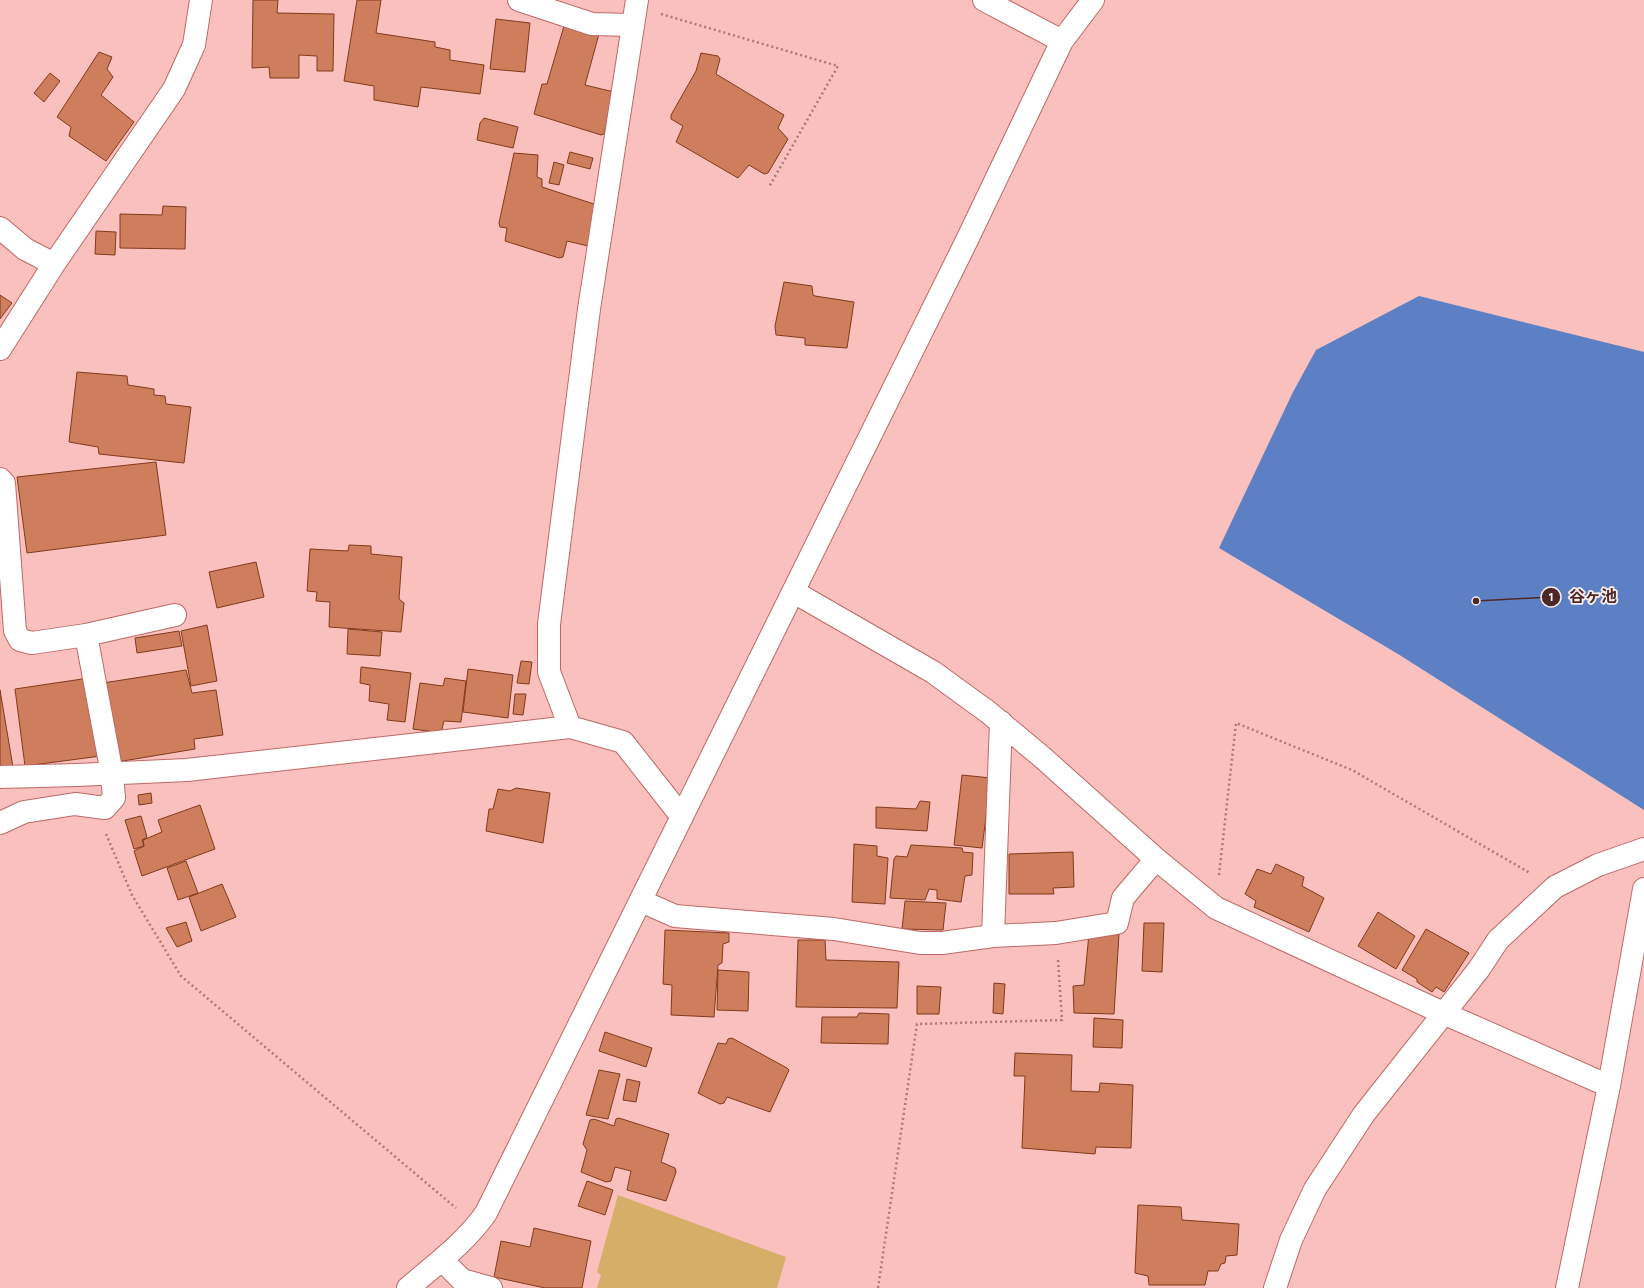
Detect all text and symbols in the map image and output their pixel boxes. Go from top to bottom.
callout: 谷ヶ池 [1541,583,1625,611]
text: 谷ヶ池 [1569,587,1617,606]
text: 1 [1548,590,1554,604]

